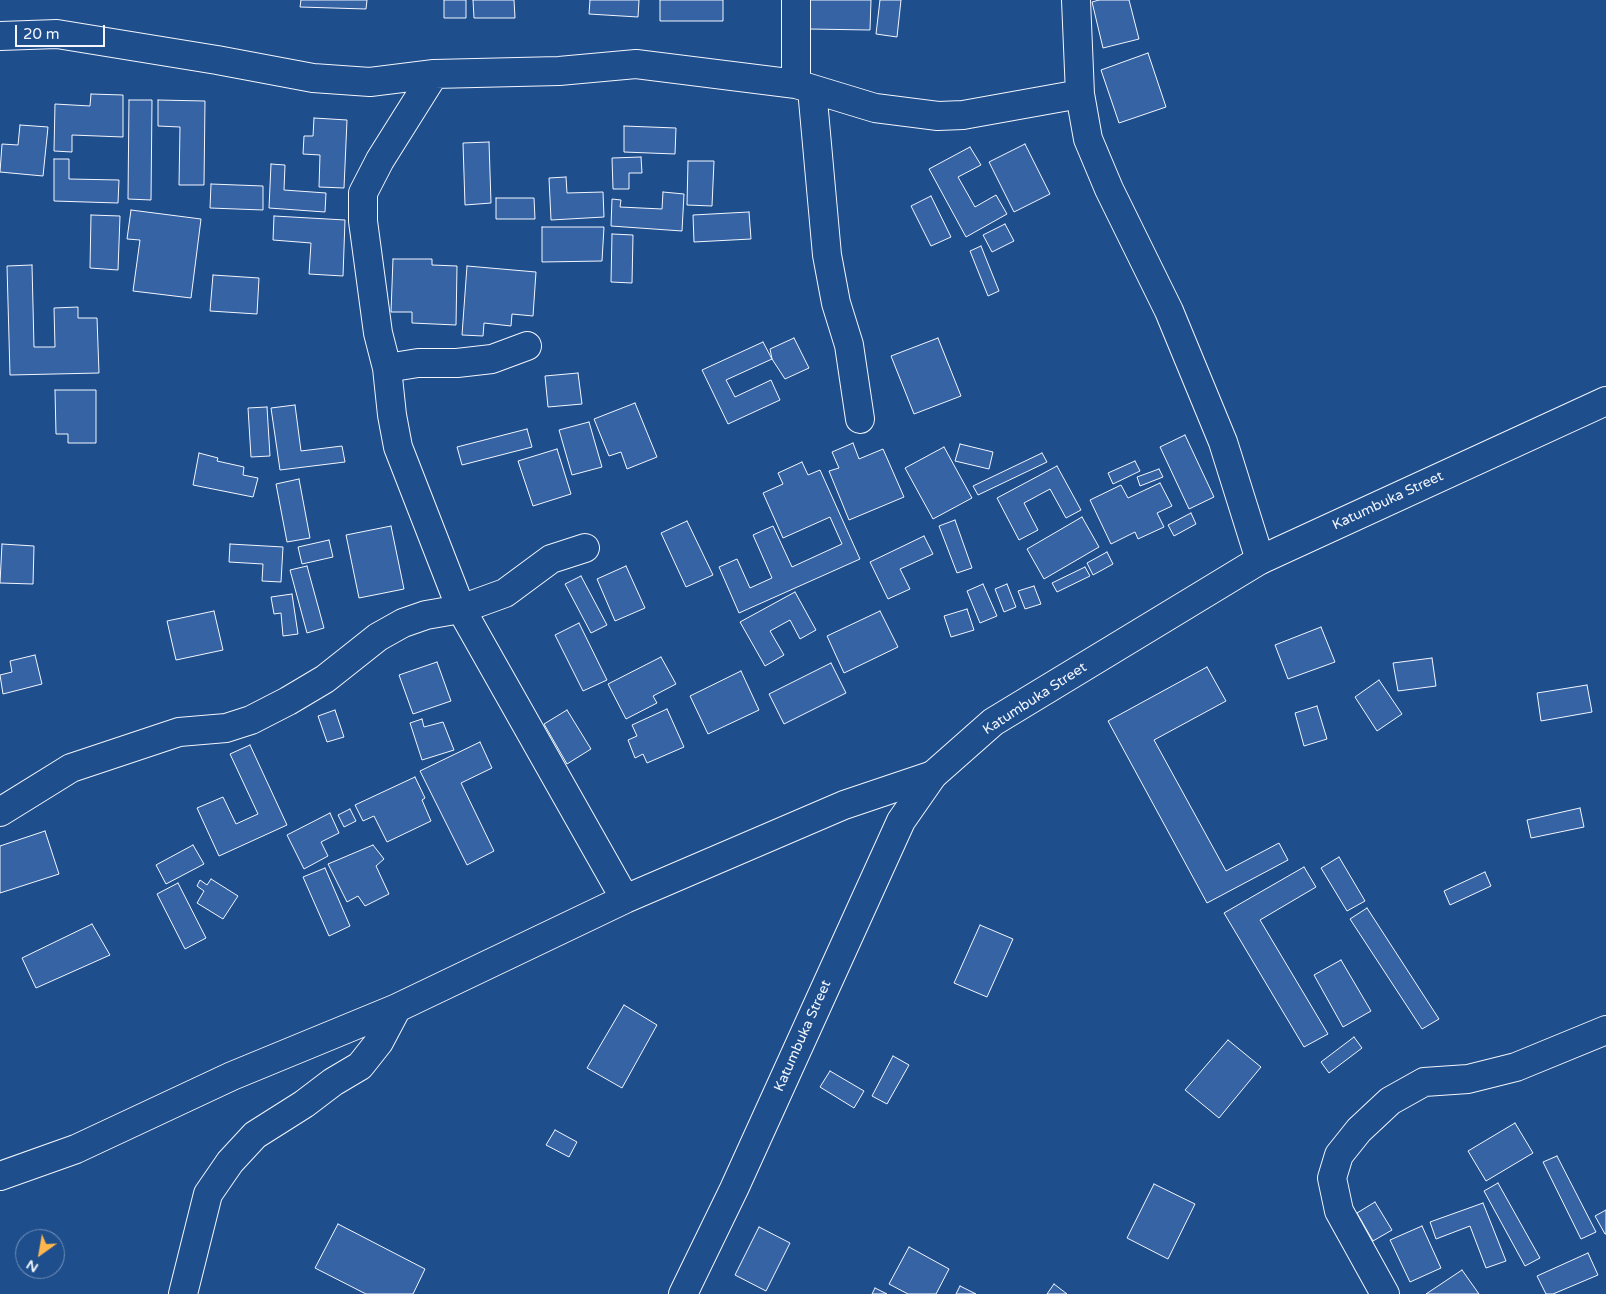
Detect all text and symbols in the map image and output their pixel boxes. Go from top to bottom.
scale bar [18,15,108,47]
text: 20 m [23,25,60,43]
street label: Katumbuka Street [1330,468,1446,534]
street label: Katumbuka Street [980,659,1090,739]
street label: Katumbuka Street [771,978,835,1094]
north arrow [15,1229,65,1279]
text: N [23,1256,42,1276]

